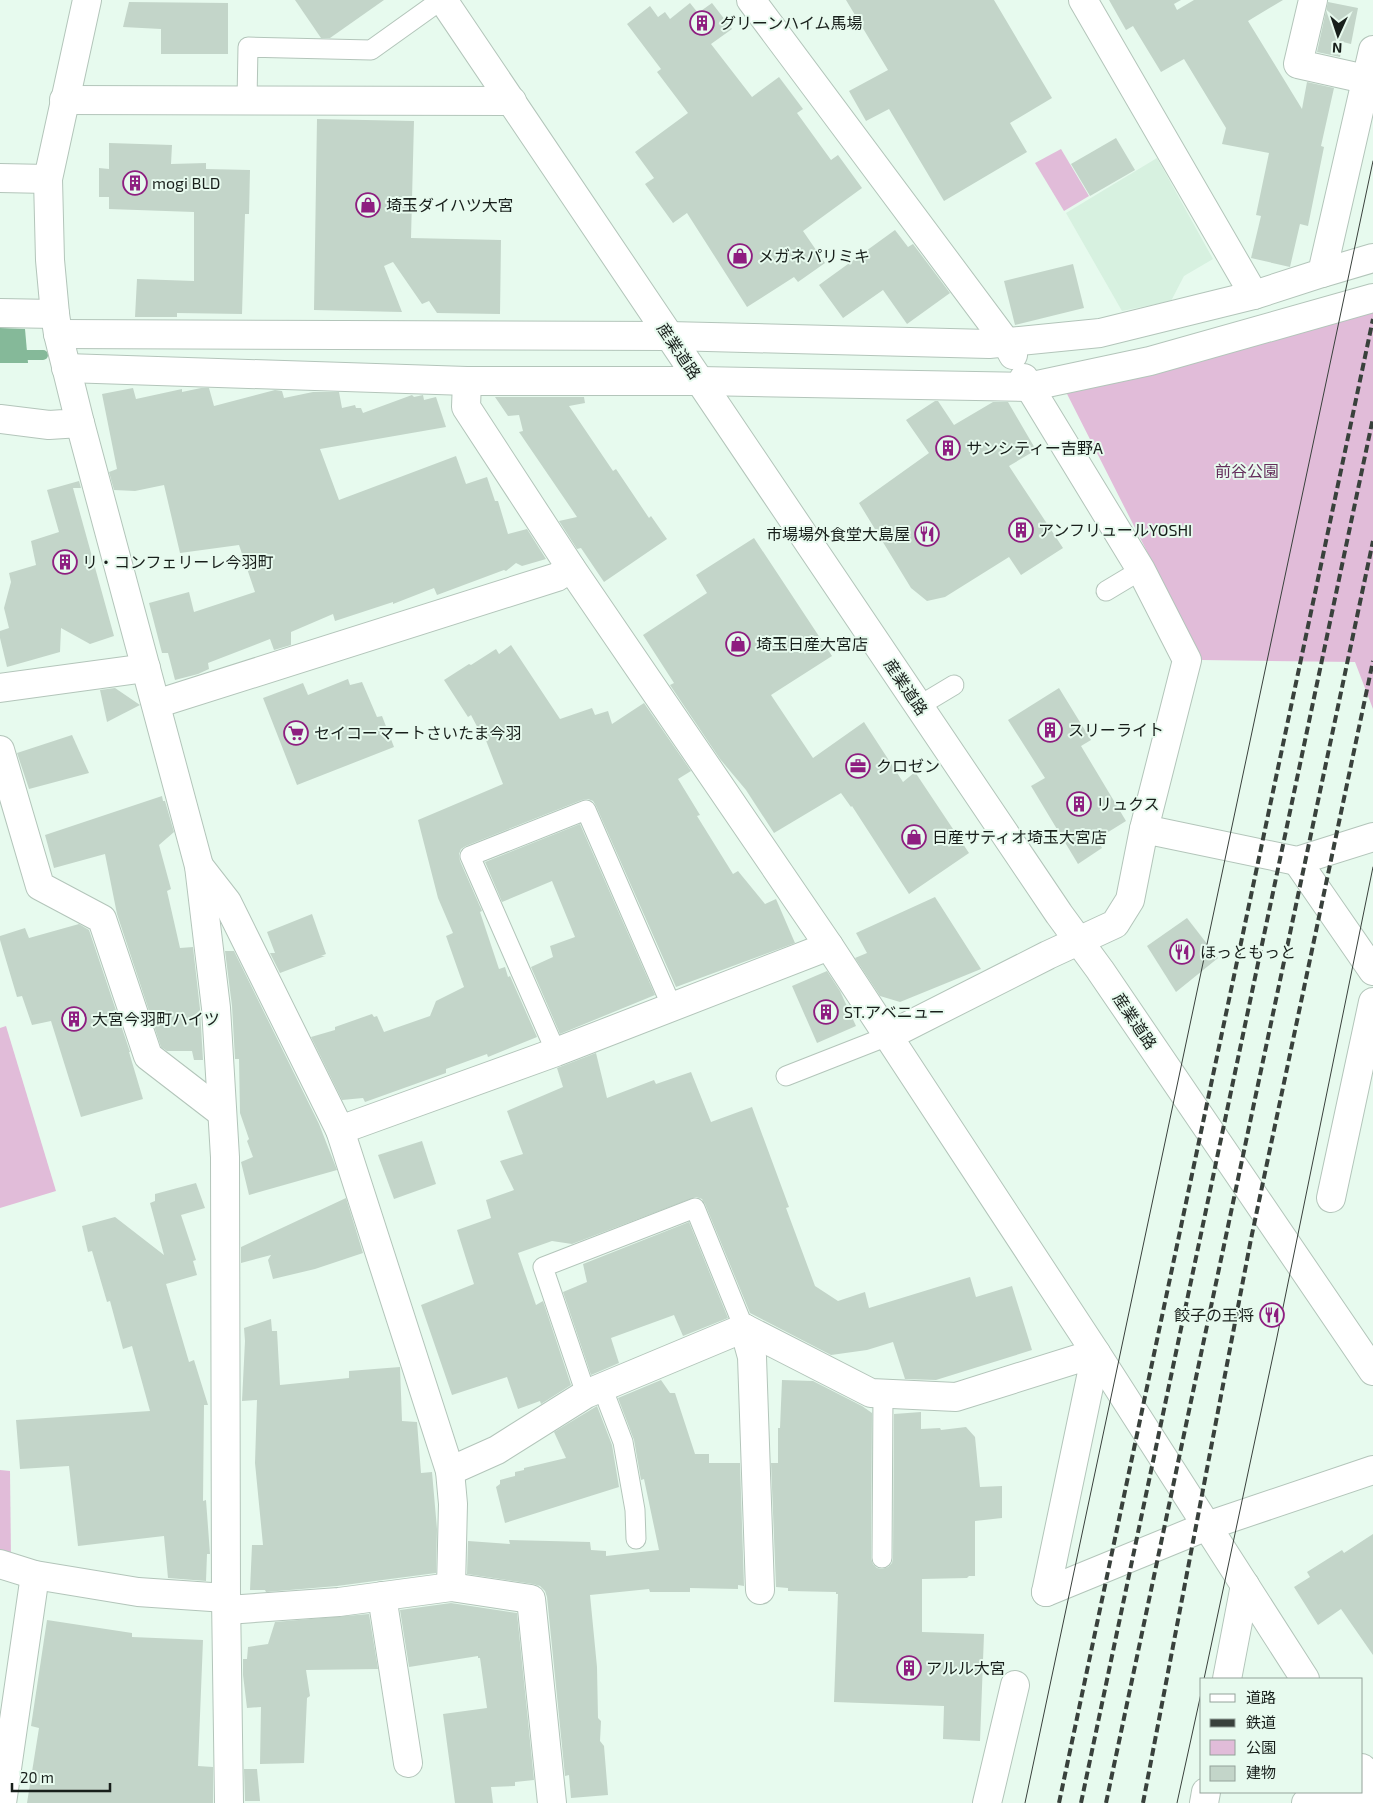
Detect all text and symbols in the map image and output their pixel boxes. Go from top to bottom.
building icon: グリーンハイム馬場 [689,10,715,36]
north arrow [1313,10,1363,60]
place label: グリーンハイム馬場 [720,13,863,32]
text: N [1332,40,1343,57]
building icon: mogi BLD [122,170,148,196]
place label: mogi BLD [152,173,220,192]
shop icon: 埼玉ダイハツ大宮 [355,192,381,218]
place label: 埼玉ダイハツ大宮 [386,195,514,214]
shop icon: メガネパリミキ [727,243,753,269]
place label: メガネパリミキ [758,246,870,265]
street label: 産業道路 [654,319,705,383]
building icon: サンシティー吉野A [935,435,961,461]
place label: サンシティー吉野A [966,438,1103,457]
park label: 前谷公園 [1215,461,1279,480]
building icon: アンフリュールYOSHI [1008,517,1034,543]
place label: アンフリュールYOSHI [1038,520,1192,539]
restaurant icon: 市場場外食堂大島屋 [914,521,940,547]
place label: 市場場外食堂大島屋 [766,524,910,543]
building icon: リ・コンフェリーレ今羽町 [52,549,78,575]
place label: リ・コンフェリーレ今羽町 [82,552,274,571]
shop icon: 埼玉日産大宮店 [725,631,751,657]
place label: 埼玉日産大宮店 [756,634,868,653]
street label: 産業道路 [881,655,932,719]
building icon: スリーライト [1037,717,1063,743]
supermarket icon: セイコーマートさいたま今羽 [283,720,309,746]
place label: スリーライト [1068,720,1164,739]
place label: セイコーマートさいたま今羽 [314,723,522,742]
office icon: クロゼン [845,753,871,779]
place label: クロゼン [876,756,940,775]
building icon: リュクス [1066,791,1092,817]
place label: リュクス [1096,794,1160,813]
shop icon: 日産サティオ埼玉大宮店 [901,824,927,850]
place label: 日産サティオ埼玉大宮店 [932,827,1107,846]
restaurant icon: ほっともっと [1169,939,1195,965]
place label: ほっともっと [1200,942,1296,961]
street label: 産業道路 [1110,989,1161,1053]
building icon: ST.アベニュー [813,999,839,1025]
place label: ST.アベニュー [844,1002,945,1021]
building icon: 大宮今羽町ハイツ [61,1006,87,1032]
place label: 大宮今羽町ハイツ [92,1009,220,1028]
restaurant icon: 餃子の王将 [1259,1302,1285,1328]
place label: 餃子の王将 [1174,1305,1254,1324]
building icon: アルル大宮 [896,1655,922,1681]
place label: アルル大宮 [926,1658,1006,1677]
legend [1200,1678,1363,1793]
text: 道路 [1246,1688,1276,1706]
text: 鉄道 [1246,1713,1276,1731]
text: 公園 [1246,1738,1276,1756]
scale bar [12,1760,110,1792]
text: 建物 [1246,1763,1276,1781]
text: 20 m [20,1768,54,1786]

